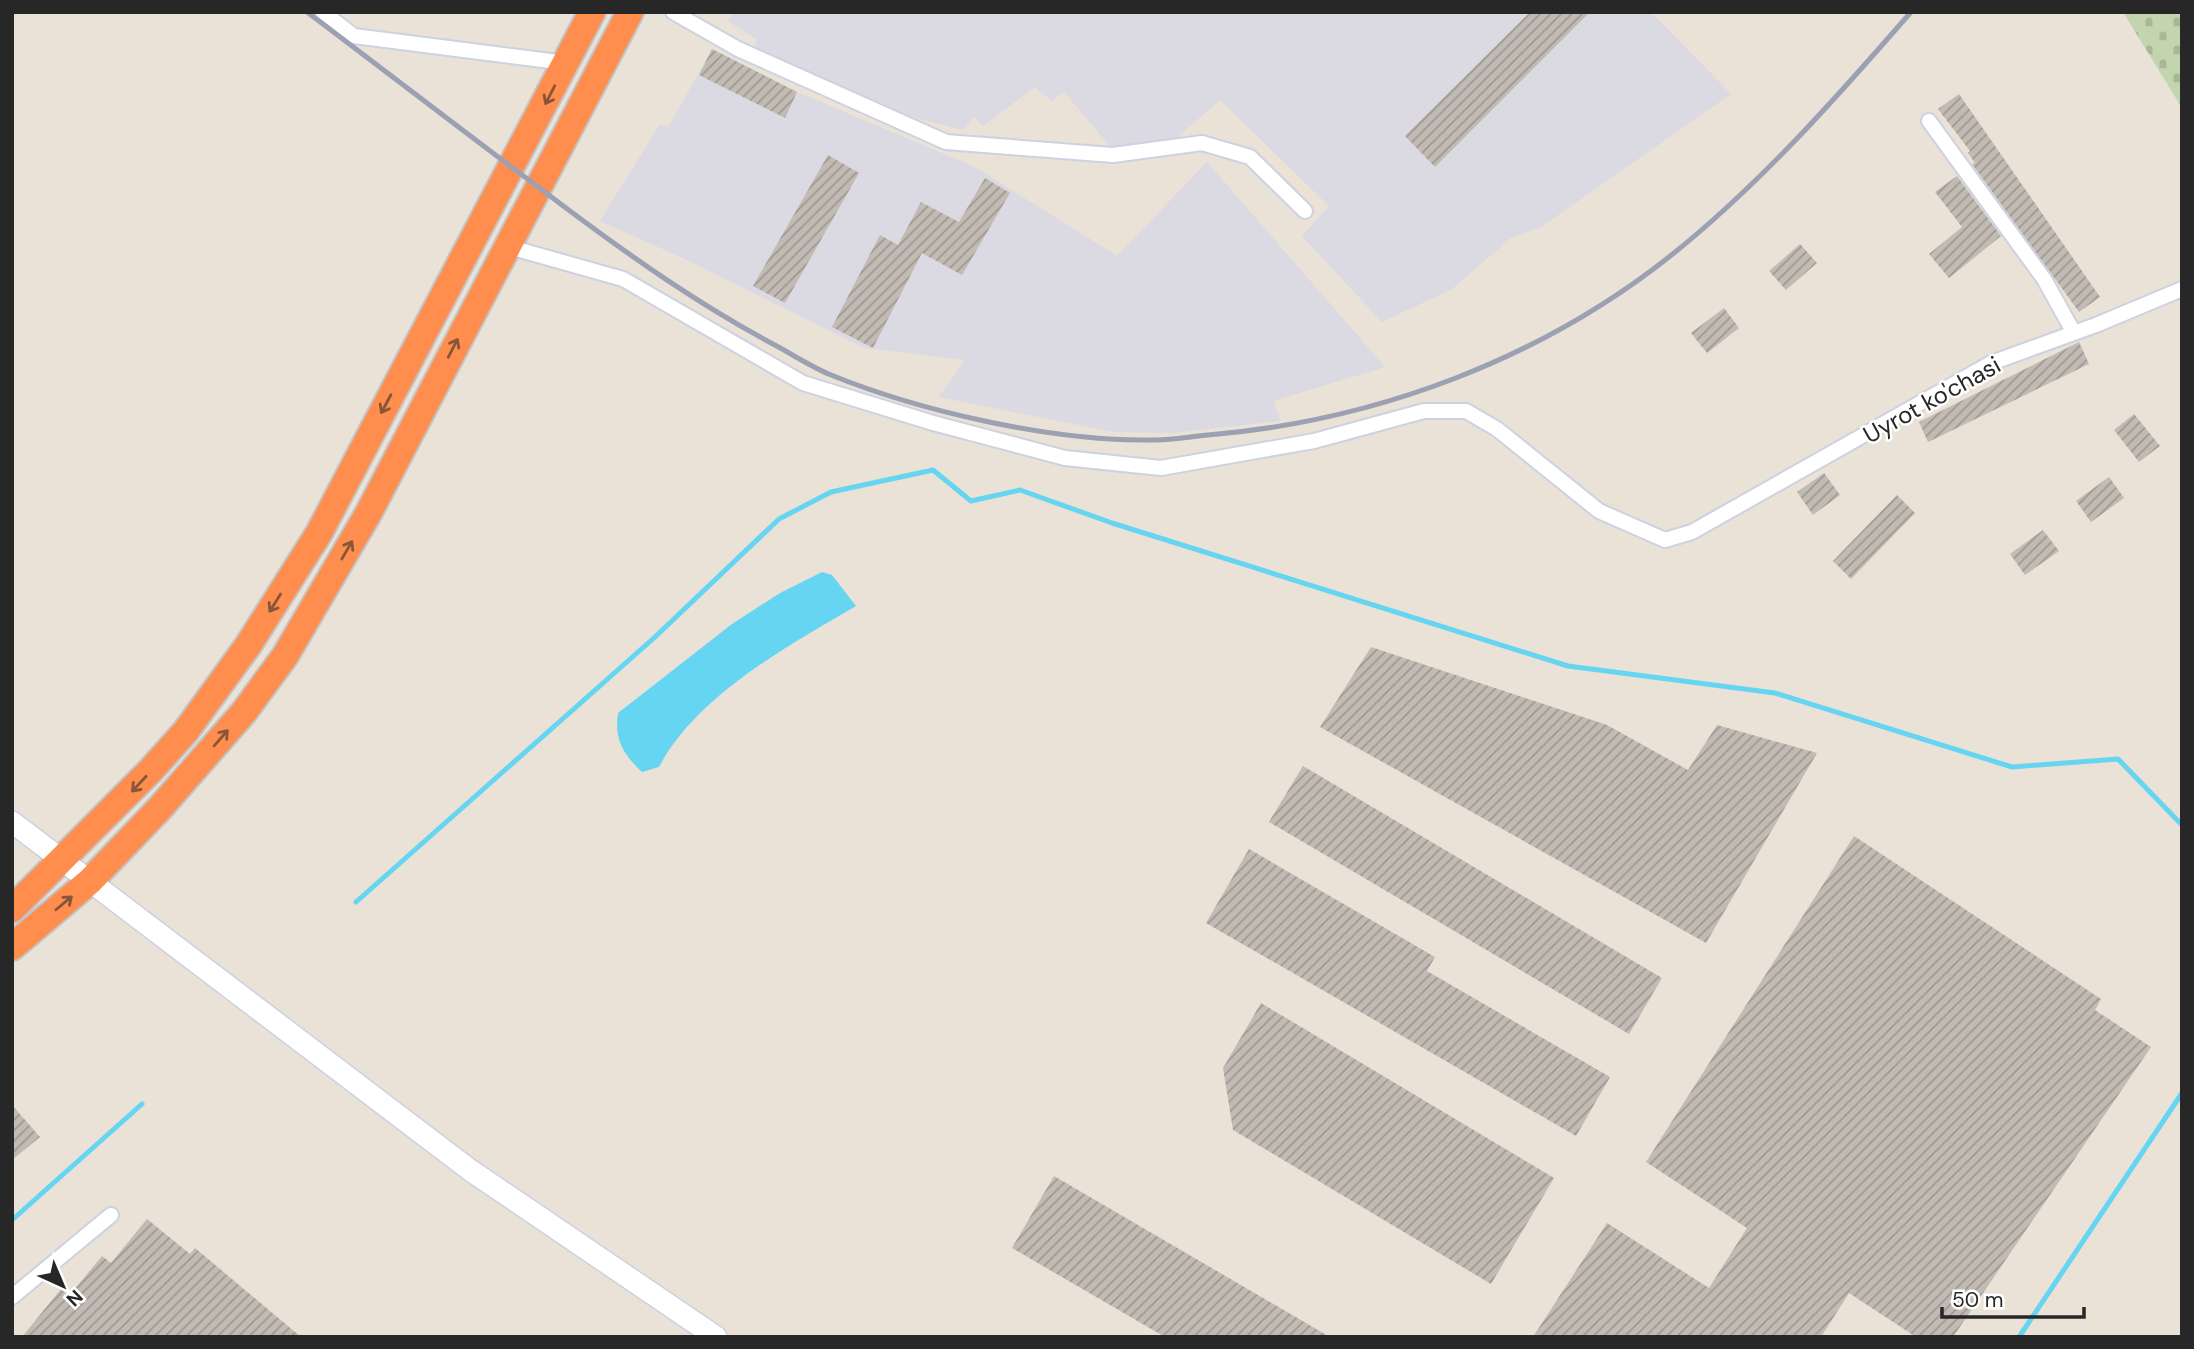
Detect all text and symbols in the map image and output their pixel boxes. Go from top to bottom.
one-way arrow [542,84,556,105]
one-way arrow [447,339,461,359]
street label: Uyrot ko'chasi [1857,349,2006,450]
one-way arrow [378,393,392,414]
one-way arrow [340,540,354,560]
one-way arrow [267,592,281,612]
one-way arrow [213,730,229,748]
one-way arrow [130,775,147,792]
one-way arrow [55,895,73,911]
north arrow [28,1251,98,1321]
scale bar [1942,1276,2084,1320]
text: N [61,1284,88,1312]
text: 50 m [1952,1286,2003,1314]

